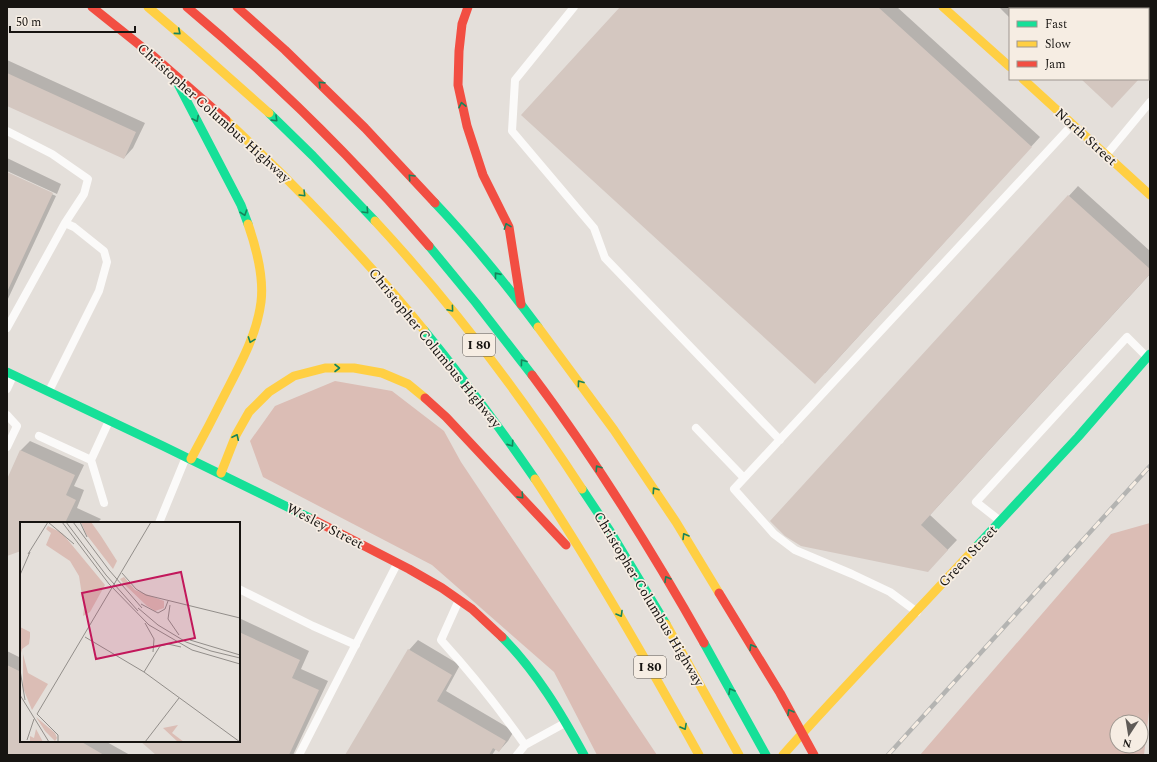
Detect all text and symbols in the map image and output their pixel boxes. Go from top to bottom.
scale bar [10,8,135,34]
legend [1009,8,1149,80]
text: 50 m [16,13,41,32]
text: Fast [1045,15,1067,34]
one-way arrow [173,27,181,34]
text: Slow [1045,35,1071,54]
street label: Christopher Columbus Highway [132,38,297,189]
text: Jam [1045,55,1066,74]
one-way arrow [318,81,326,89]
one-way arrow [459,101,467,108]
street label: North Street [1050,103,1122,171]
one-way arrow [270,114,278,122]
one-way arrow [191,115,199,122]
one-way arrow [409,175,416,182]
one-way arrow [298,189,305,197]
one-way arrow [361,207,368,214]
one-way arrow [239,210,248,217]
one-way arrow [504,222,512,229]
street label: Christopher Columbus Highway [364,263,507,434]
one-way arrow [495,272,502,280]
one-way arrow [447,305,454,312]
road number: I 80 [463,334,495,356]
one-way arrow [248,336,256,343]
one-way arrow [520,360,527,367]
one-way arrow [334,364,340,372]
one-way arrow [578,381,585,388]
one-way arrow [231,434,239,442]
one-way arrow [506,440,513,447]
one-way arrow [595,466,602,473]
one-way arrow [652,487,659,494]
one-way arrow [516,491,523,499]
street label: Wesley Street [283,498,367,554]
street label: Christopher Columbus Highway [588,508,710,692]
street label: Green Street [934,520,1002,592]
inset map [20,522,240,742]
one-way arrow [682,533,689,540]
one-way arrow [664,576,671,583]
one-way arrow [615,610,622,617]
one-way arrow [750,644,757,651]
road number: I 80 [634,656,666,678]
one-way arrow [729,688,736,696]
one-way arrow [788,708,795,716]
north arrow [1109,714,1149,754]
one-way arrow [679,723,686,730]
text: N [1121,734,1133,753]

